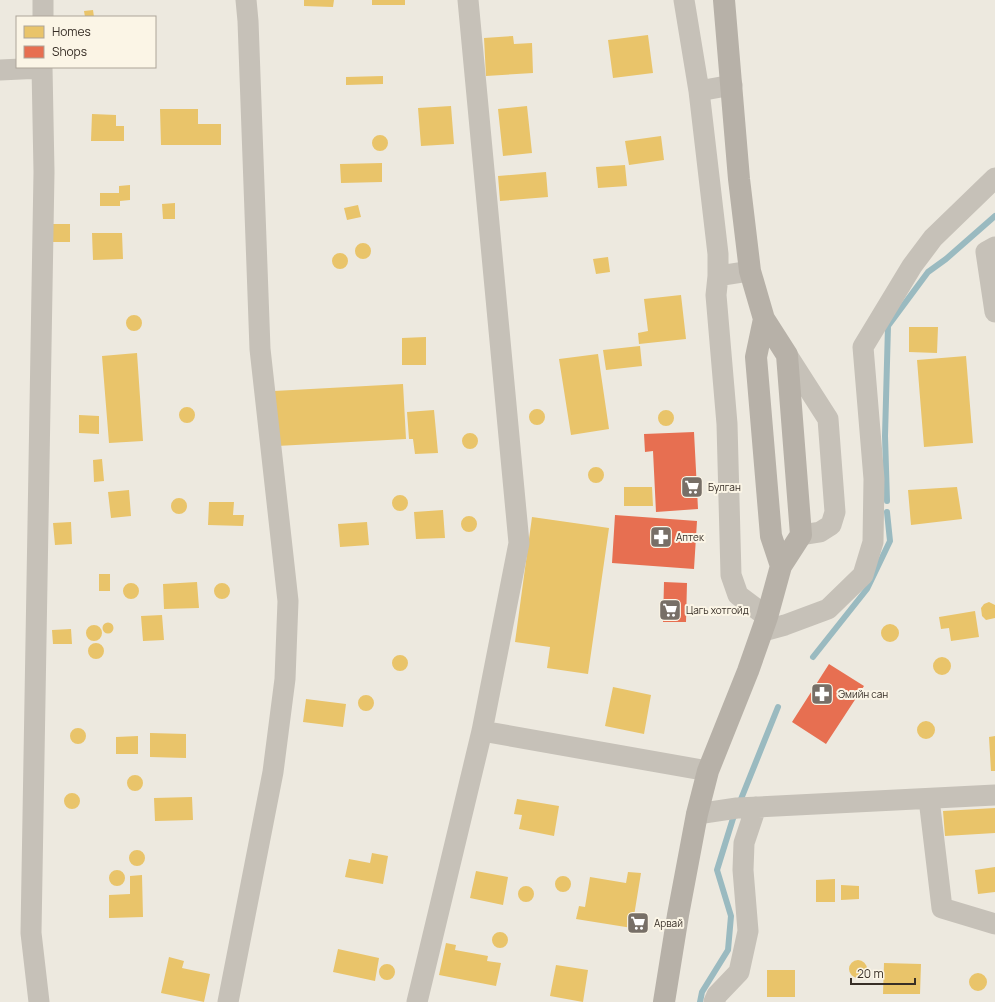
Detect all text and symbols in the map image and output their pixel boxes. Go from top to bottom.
legend [16,16,156,68]
text: Homes [52,23,91,40]
text: Shops [52,43,87,60]
supermarket icon: Булган [679,474,705,500]
place label: Булган [708,480,741,494]
pharmacy icon: Аптек [648,524,674,550]
place label: Аптек [676,530,705,544]
supermarket icon: Цагь хотгойд [657,597,683,623]
place label: Цагь хотгойд [686,603,749,617]
pharmacy icon: Эмийн сан [809,681,835,707]
place label: Эмийн сан [838,687,888,701]
supermarket icon: Арвай [625,910,651,936]
place label: Арвай [654,916,683,930]
scale bar [851,960,915,986]
text: 20 m [857,965,884,982]

